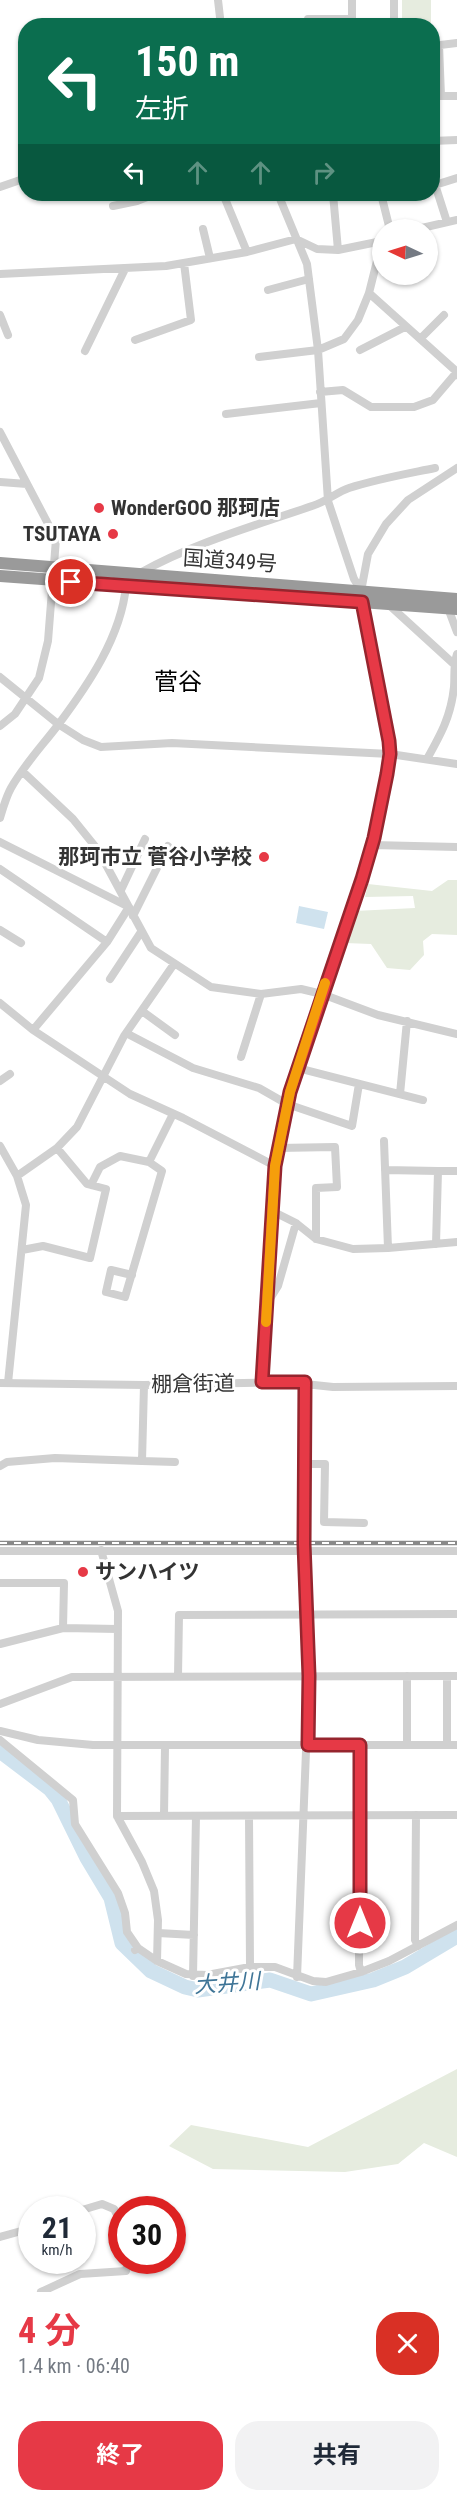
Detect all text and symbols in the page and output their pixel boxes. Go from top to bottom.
text: 150 m [135,37,240,86]
icon: left [36,42,114,120]
text: 左折 [135,93,189,125]
icon: left [118,156,151,189]
icon: ahead [181,156,214,189]
icon: ahead [244,156,277,189]
icon: right [307,156,340,189]
north arrow [372,219,438,285]
map controls [372,219,438,285]
place label: WonderGOO 那珂店 [111,496,280,520]
marker: WonderGOO 那珂店 [92,501,106,515]
place label: TSUTAYA [23,522,101,546]
marker: TSUTAYA [106,527,120,541]
street label: 国道349号 [182,546,278,576]
pin [45,556,96,607]
icon: arrive [54,565,87,598]
district label: 菅谷 [154,668,202,696]
place label: 那珂市立 菅谷小学校 [58,845,252,869]
marker: 那珂市立 菅谷小学校 [257,850,271,864]
street label: 棚倉街道 [151,1371,235,1397]
place label: サンハイツ [95,1560,200,1584]
marker: サンハイツ [76,1565,90,1579]
position arrow [328,1891,392,1955]
water label: 大井川 [193,1968,263,1998]
speed limit sign: 30 [108,2196,186,2274]
text: 21 [42,2210,72,2245]
text: km/h [42,2241,72,2259]
text: 4 分 [18,2310,81,2352]
button: close [376,2312,439,2375]
text: 1.4 km · 06:40 [18,2354,130,2378]
button: 終了 [18,2421,223,2490]
button: 共有 [235,2421,439,2490]

